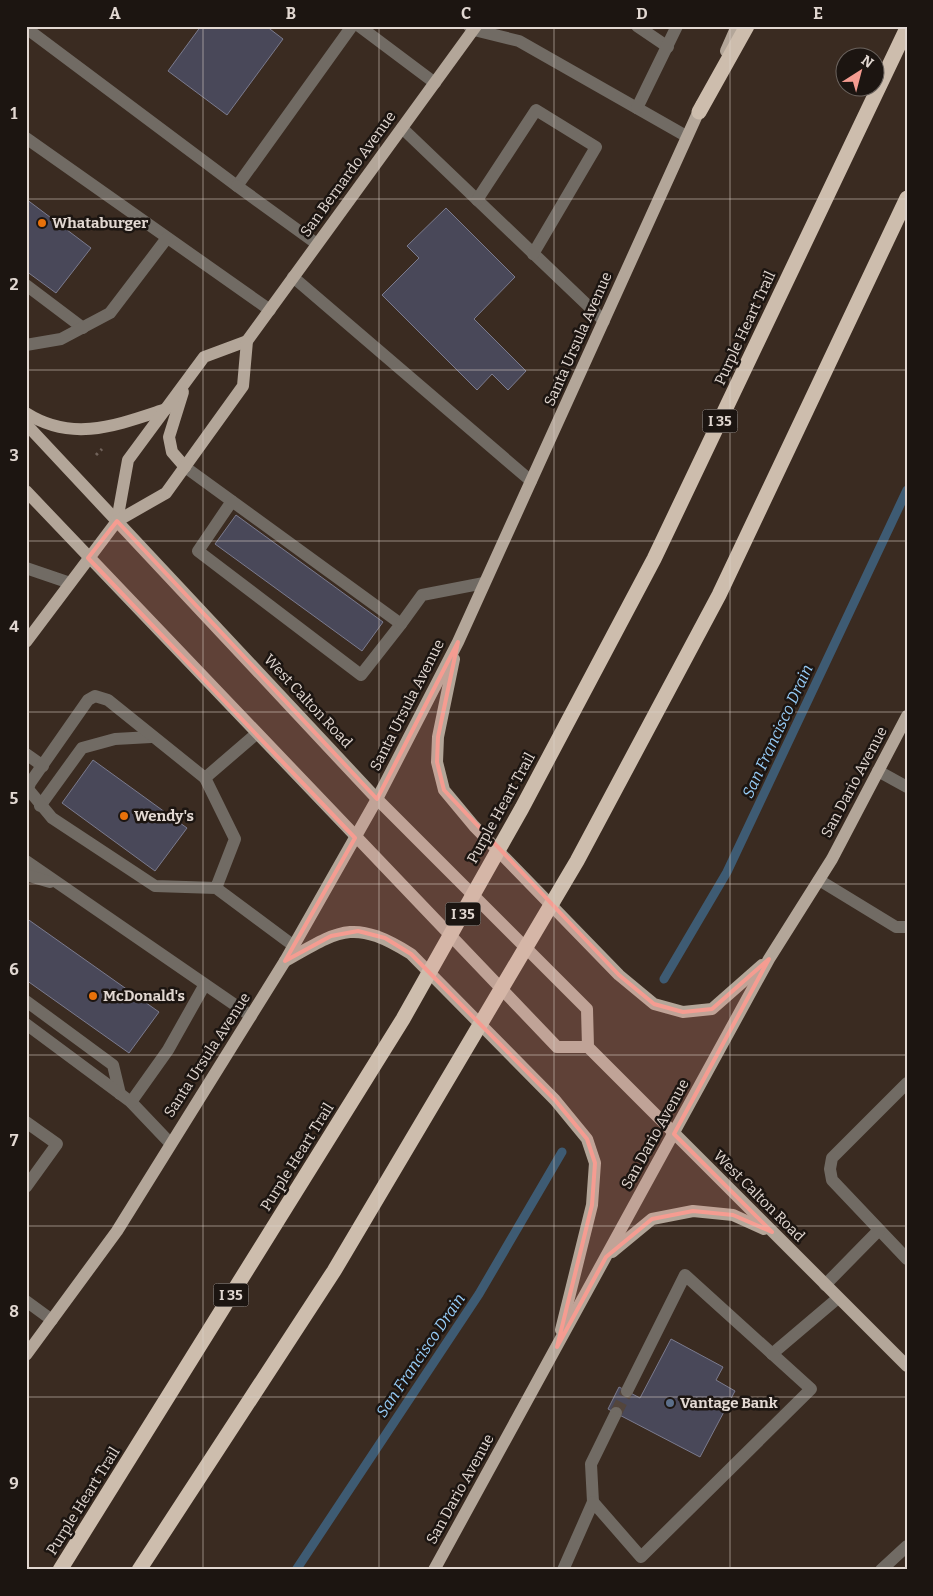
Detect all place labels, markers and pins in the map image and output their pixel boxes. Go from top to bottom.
place label: Whataburger [52,214,148,232]
marker: Whataburger [36,217,48,229]
place label: Wendy's [134,807,194,825]
marker: Wendy's [118,810,130,822]
place label: McDonald's [103,987,185,1005]
marker: McDonald's [87,990,99,1002]
place label: Vantage Bank [680,1394,778,1412]
marker: Vantage Bank [664,1397,676,1409]

